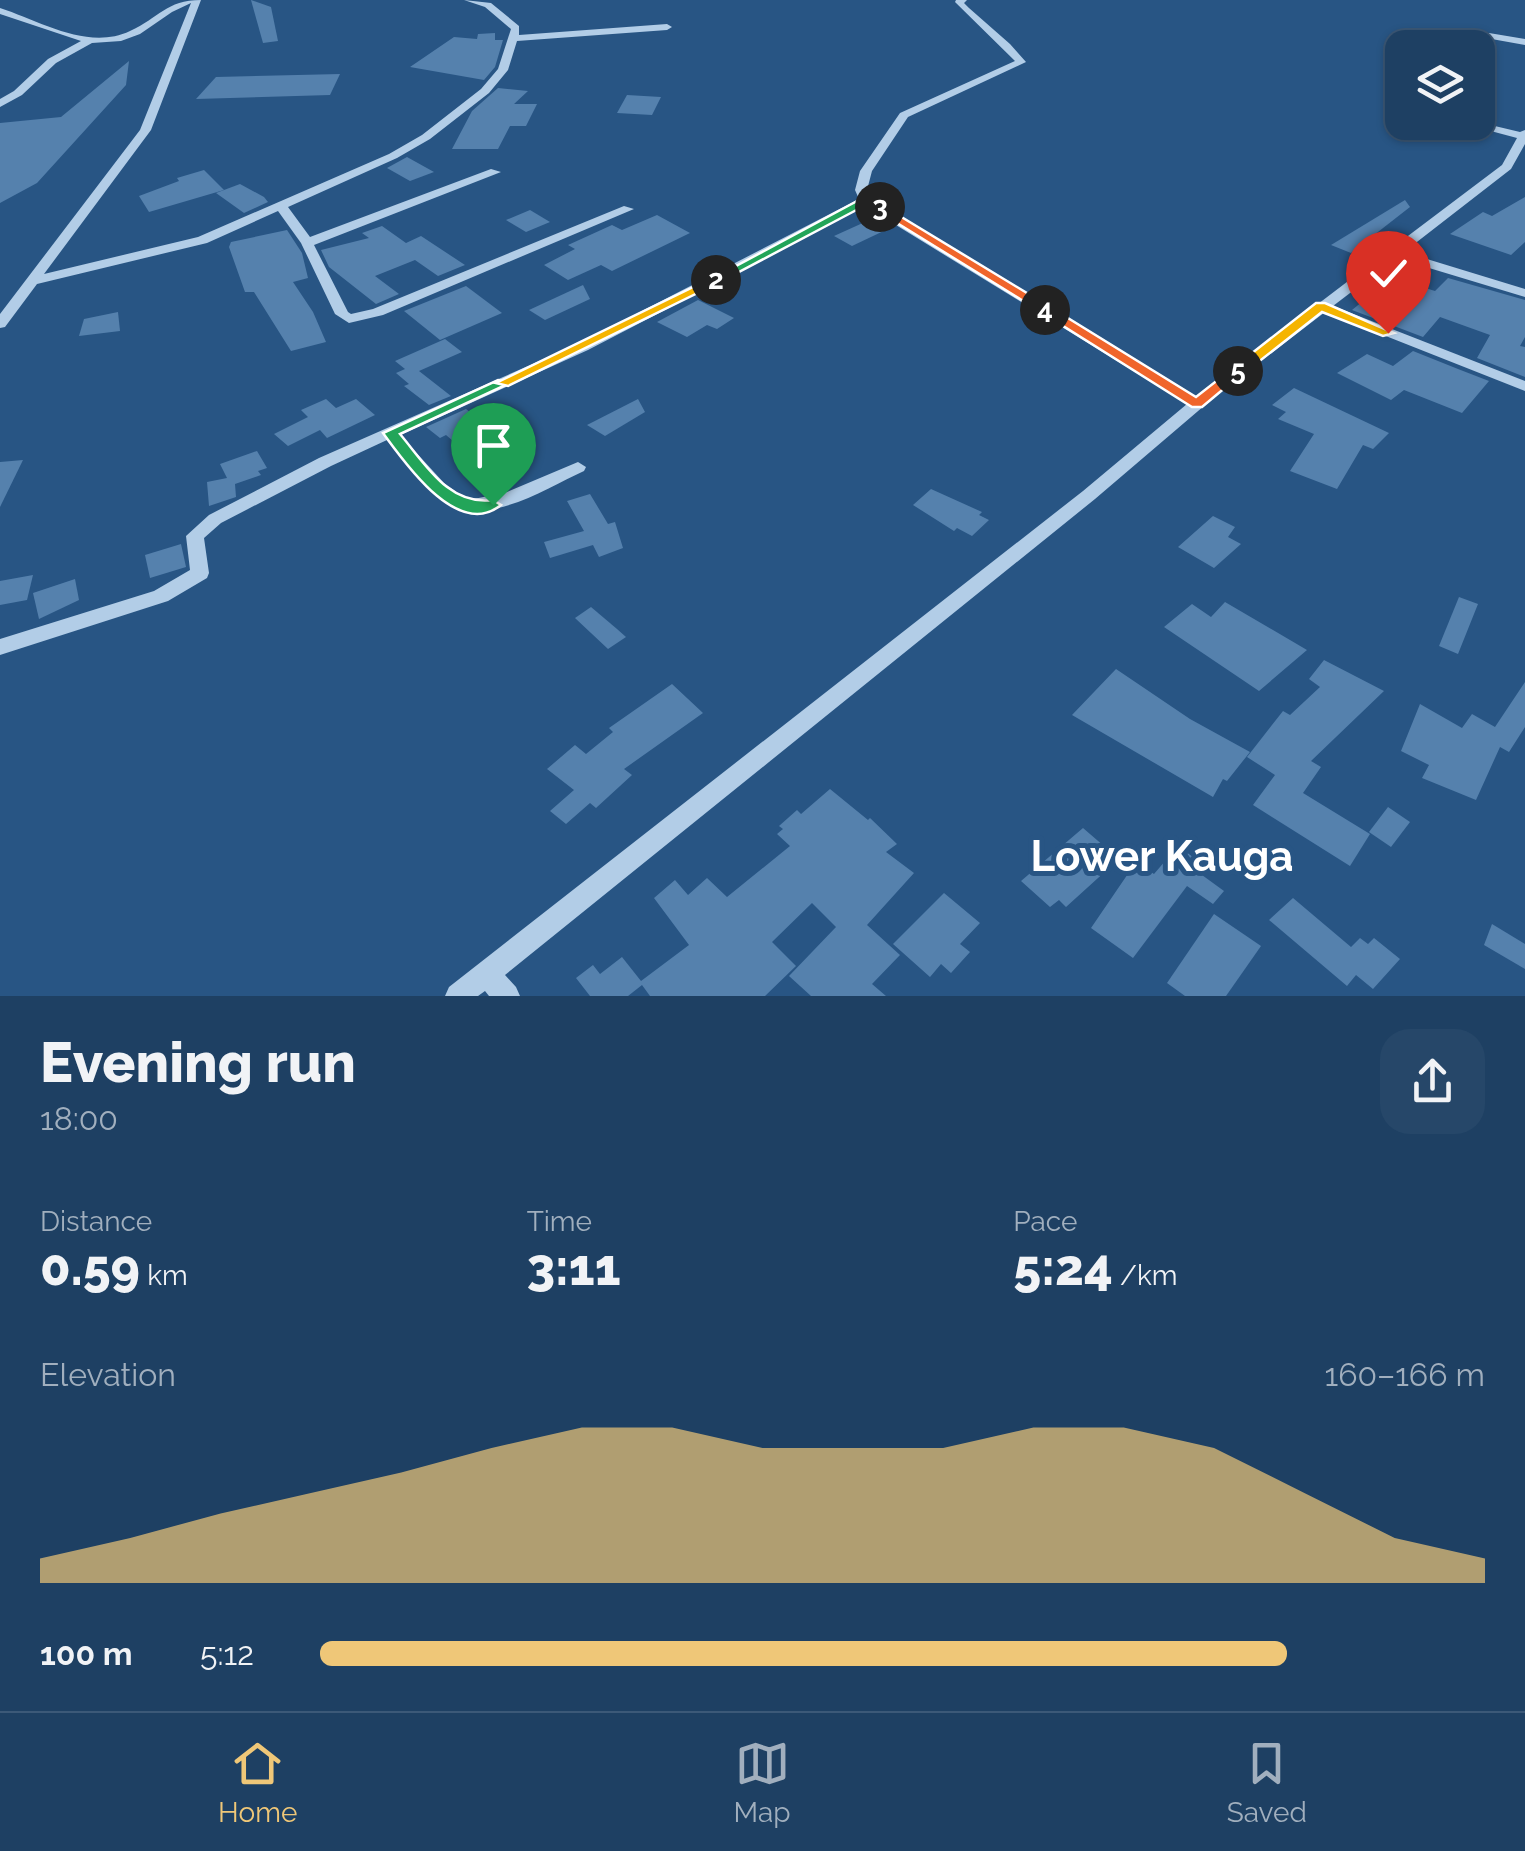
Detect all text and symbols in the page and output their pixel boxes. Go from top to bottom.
map controls [1385,30,1495,140]
button: layers [1385,30,1495,140]
pin: 3 [855,182,905,232]
text: 3 [872,190,888,223]
pin [1346,231,1431,334]
icon: check [1361,246,1416,301]
pin: 2 [691,255,741,305]
text: 2 [708,263,724,296]
pin: 4 [1020,285,1070,335]
text: 4 [1037,293,1053,326]
pin: 5 [1213,346,1263,396]
text: 5 [1230,354,1246,387]
pin [451,403,536,506]
icon: arrive [466,418,521,473]
district label: Lower Kauga [1031,832,1293,881]
button: share [1380,1029,1485,1134]
text: Evening run [40,1030,356,1095]
text: 18:00 [40,1100,118,1137]
text: Distance [40,1205,152,1238]
text: Time [527,1205,592,1238]
text: Pace [1013,1205,1078,1238]
text: 0.59 [40,1238,140,1297]
text: 3:11 [527,1238,621,1297]
text: 5:24 [1013,1238,1113,1297]
text: km [140,1259,188,1292]
text: /km [1113,1259,1177,1292]
text: Elevation [40,1356,176,1393]
text: 160–166 m [1325,1356,1485,1393]
text: 100 m [40,1635,133,1672]
text: 5:12 [200,1635,254,1672]
tab: Home [218,1736,297,1829]
tab: Map [734,1736,791,1829]
tab: Saved [1227,1736,1307,1829]

